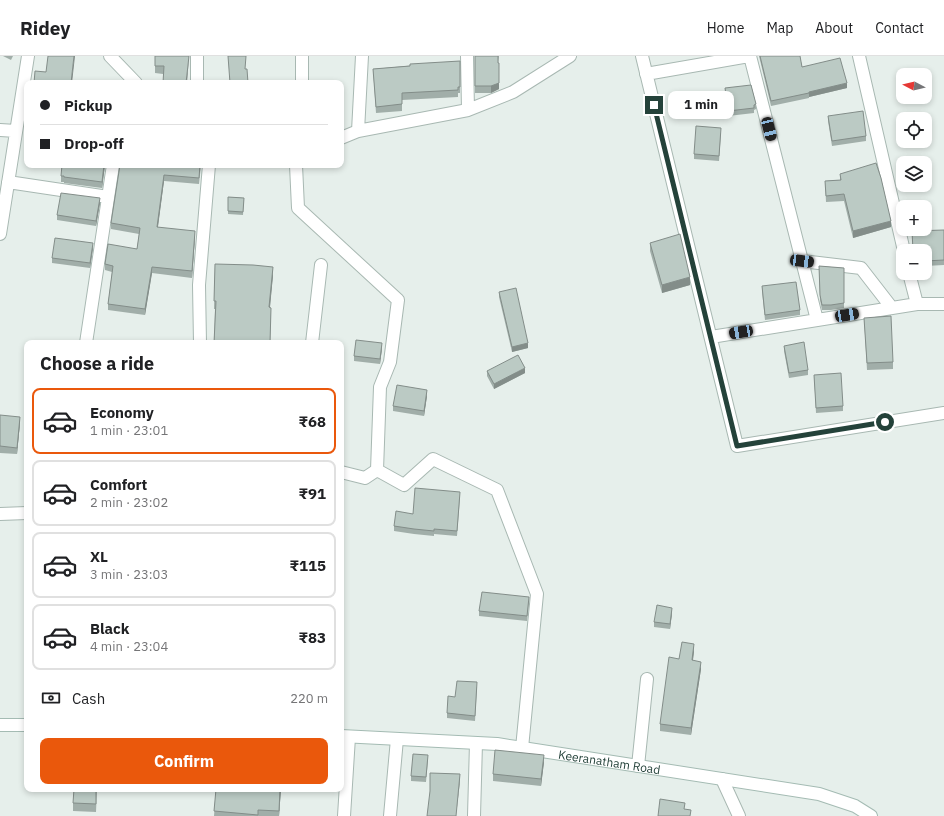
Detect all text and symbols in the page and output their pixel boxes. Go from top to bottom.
text: Ridey [20,16,70,40]
text: Home [707,19,744,37]
text: Map [766,19,793,37]
text: About [815,19,853,37]
text: Contact [875,19,924,37]
north arrow [896,68,932,104]
map controls [896,68,932,280]
callout: 1 min [668,91,734,119]
text: Pickup [64,96,112,115]
route end [645,96,663,114]
text: 1 min [684,96,718,113]
button: locate [896,112,932,148]
car [760,116,778,142]
text: Drop-off [64,134,124,153]
button: layers [896,156,932,192]
button: + [896,200,932,236]
button: − [896,244,932,280]
car [789,254,815,268]
car [834,307,860,323]
car [728,324,754,340]
text: Choose a ride [40,352,154,375]
icon: car [42,403,78,439]
text: Economy [90,403,154,422]
text: ₹68 [299,412,326,431]
route start [876,413,894,431]
text: 1 min · 23:01 [90,422,168,439]
icon: car [42,475,78,511]
text: Comfort [90,475,147,494]
text: ₹91 [299,484,326,503]
text: 2 min · 23:02 [90,494,168,511]
icon: car [42,547,78,583]
text: XL [90,547,108,566]
text: ₹115 [290,556,326,575]
text: 3 min · 23:03 [90,566,168,583]
icon: car [42,619,78,655]
text: Black [90,619,130,638]
text: ₹83 [299,628,326,647]
text: 4 min · 23:04 [90,638,168,655]
icon: cash [40,687,62,709]
text: Cash [72,689,105,708]
text: 220 m [290,690,328,707]
button: Confirm [40,738,328,784]
street label: Keeranatham Road [557,746,661,777]

